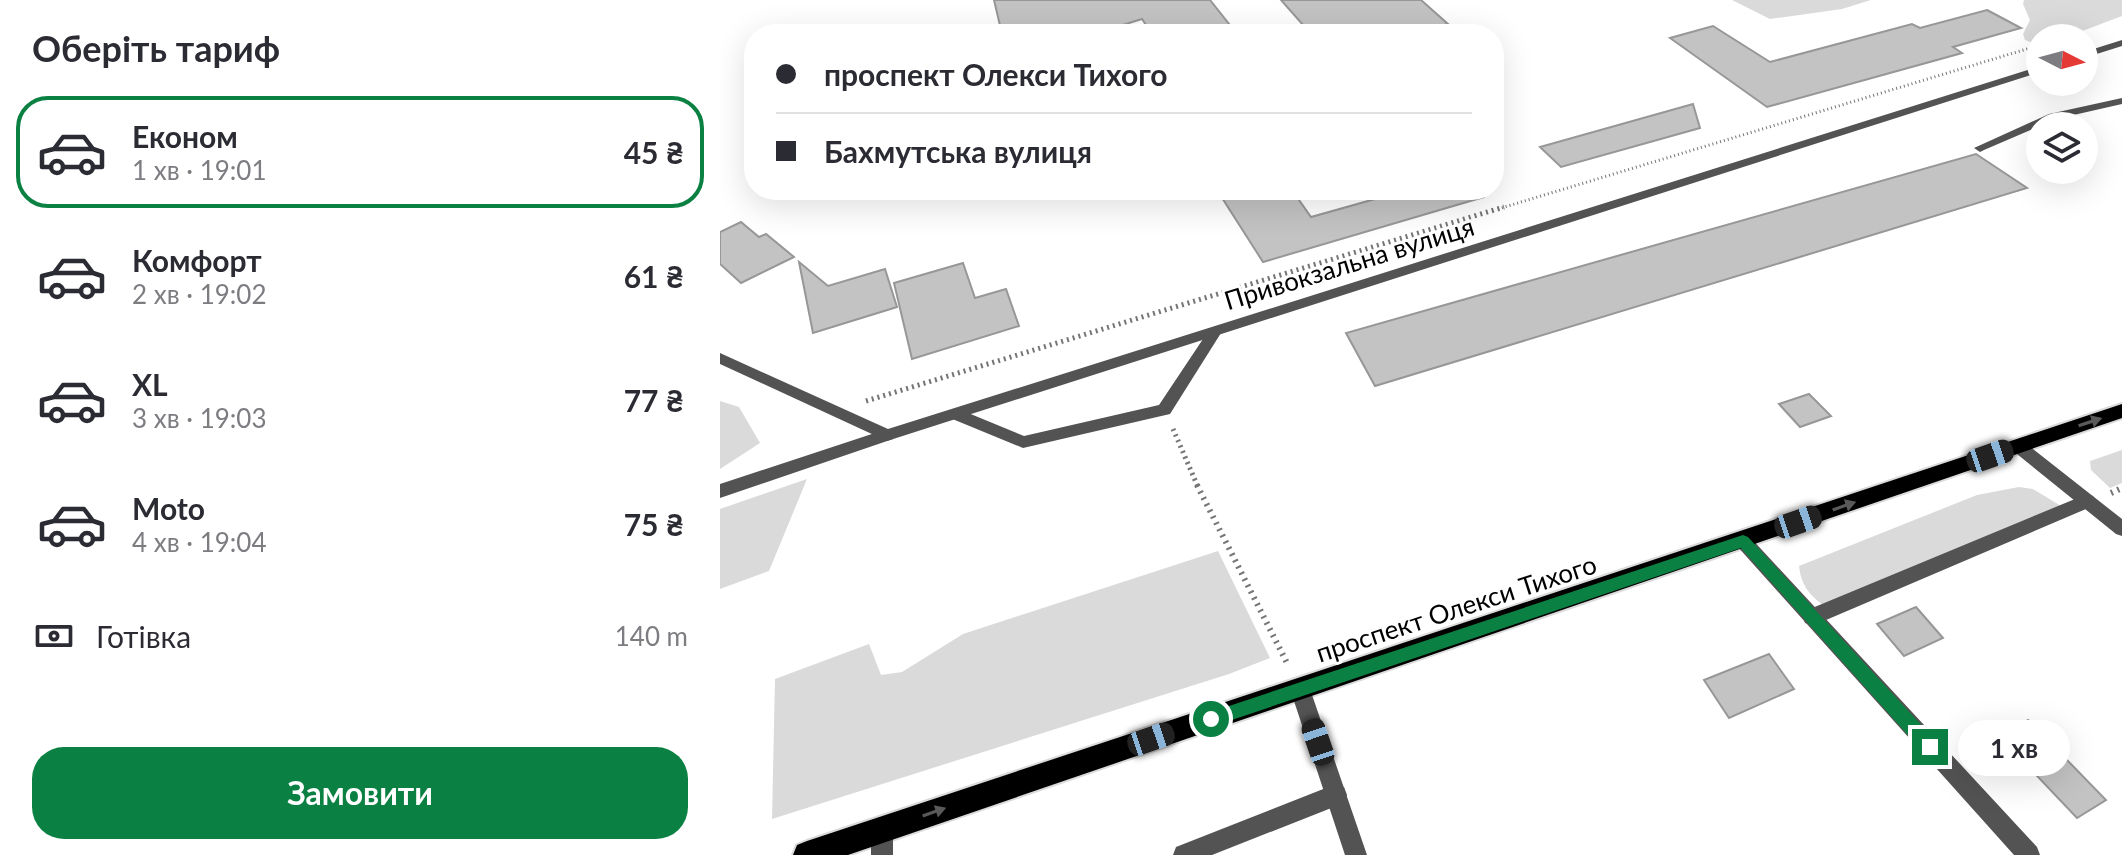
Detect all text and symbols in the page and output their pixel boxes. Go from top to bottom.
north arrow [2026,24,2098,96]
map controls [2026,24,2098,184]
text: Оберіть тариф [32,26,280,70]
text: проспект Олекси Тихого [824,56,1168,92]
button: layers [2026,112,2098,184]
icon: car [36,116,108,188]
text: Економ [132,118,238,154]
text: Бахмутська вулиця [824,133,1092,169]
text: 45 ₴ [624,134,684,170]
text: 1 хв · 19:01 [132,154,267,186]
street label: Привокзальна вулиця [1220,210,1478,316]
icon: car [36,240,108,312]
text: Комфорт [132,242,262,278]
text: 61 ₴ [624,258,684,294]
text: 2 хв · 19:02 [132,278,267,310]
icon: car [36,364,108,436]
text: XL [132,366,168,402]
text: 77 ₴ [624,382,684,418]
text: 3 хв · 19:03 [132,402,267,434]
one-way arrow [2078,415,2102,428]
car [1963,437,2017,475]
icon: car [36,488,108,560]
text: Moto [132,490,205,526]
one-way arrow [1832,500,1856,512]
car [1771,503,1825,541]
text: 75 ₴ [624,506,684,542]
text: 4 хв · 19:04 [132,526,267,558]
street label: проспект Олекси Тихого [1312,548,1600,668]
icon: cash [32,614,76,658]
text: Готівка [96,618,191,654]
text: 140 m [615,620,688,652]
route start [1193,701,1229,737]
car [1299,715,1337,769]
callout: 1 хв [1958,719,2070,775]
car [1124,720,1178,758]
route end [1912,729,1948,765]
text: 1 хв [1990,732,2038,764]
button: Замовити [32,747,688,839]
one-way arrow [922,805,946,818]

